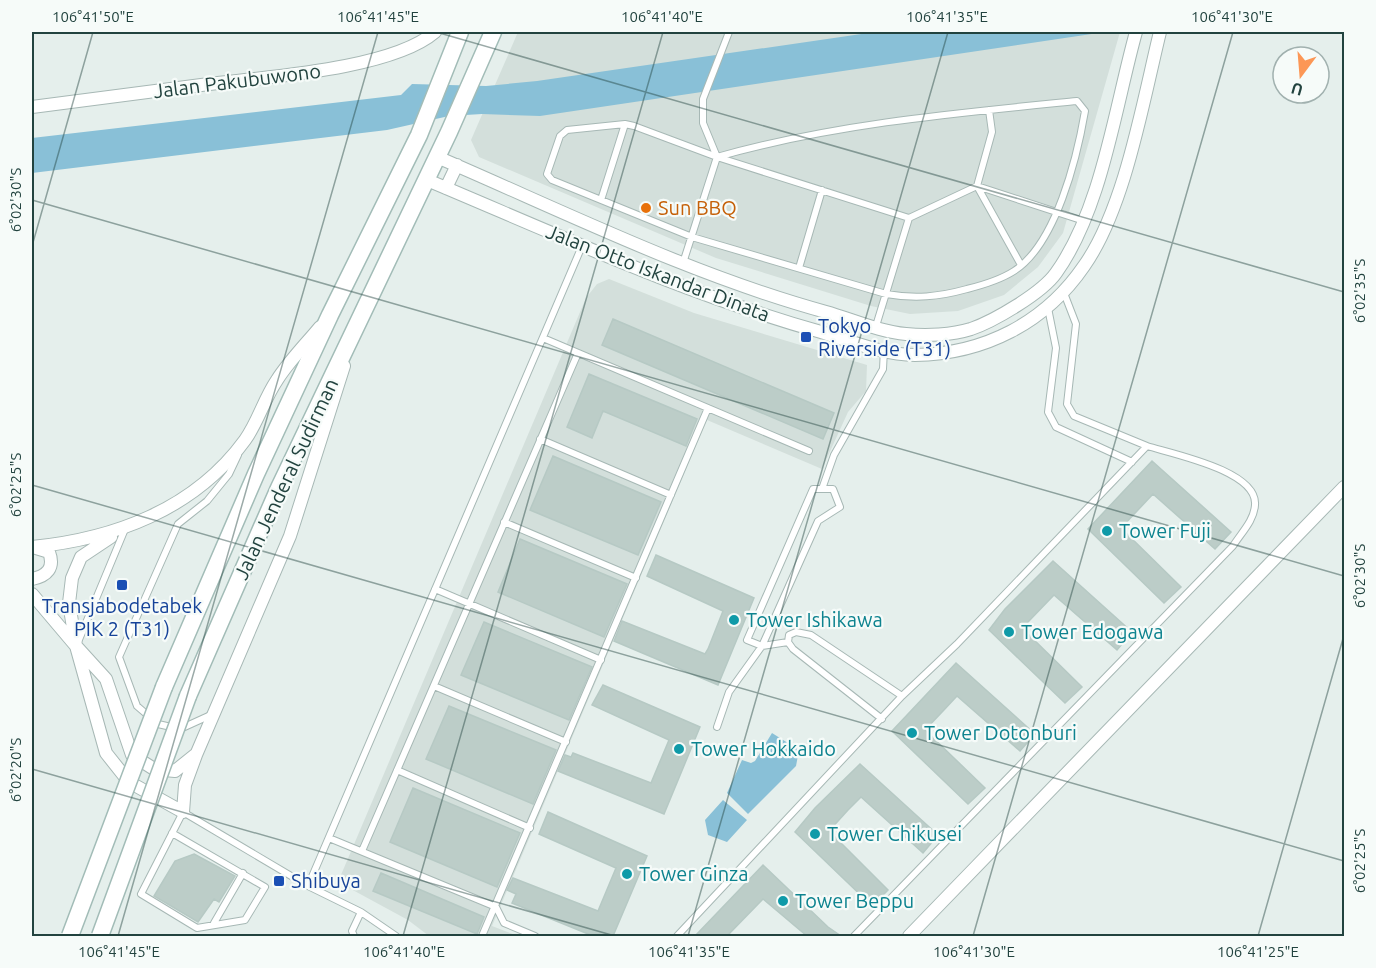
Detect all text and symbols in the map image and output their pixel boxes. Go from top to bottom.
text: 106°41'50"E [52,8,134,25]
text: 106°41'45"E [337,8,419,25]
text: 106°41'40"E [621,8,703,25]
text: 106°41'35"E [906,8,988,25]
text: 106°41'30"E [1191,8,1273,25]
north arrow [1271,45,1331,105]
street label: Jalan Pakubuwono [152,59,322,102]
text: U [1289,79,1305,100]
text: 6°02'30"S [7,168,24,232]
place label: Sun BBQ [658,196,737,219]
marker: Sun BBQ [639,201,653,215]
street label: Jalan Otto Iskandar Dinata [543,219,773,326]
text: 6°02'35"S [1351,259,1368,323]
place label: Tokyo Riverside (T31) [818,314,951,360]
marker: Tokyo Riverside (T31) [799,330,813,344]
street label: Jalan Jenderal Sudirman [229,375,342,583]
text: 6°02'25"S [7,453,24,517]
place label: Tower Fuji [1119,519,1211,542]
marker: Tower Fuji [1100,524,1114,538]
text: 6°02'30"S [1351,544,1368,608]
marker: Transjabodetabek PIK 2 (T31) [115,578,129,592]
place label: Transjabodetabek PIK 2 (T31) [42,594,202,640]
place label: Tower Ishikawa [746,608,883,631]
marker: Tower Ishikawa [727,613,741,627]
place label: Tower Edogawa [1021,620,1164,643]
marker: Tower Edogawa [1002,625,1016,639]
place label: Tower Dotonburi [924,721,1077,744]
marker: Tower Dotonburi [905,726,919,740]
place label: Tower Hokkaido [691,737,836,760]
text: 6°02'20"S [7,738,24,802]
marker: Tower Hokkaido [672,742,686,756]
place label: Tower Chikusei [827,822,962,845]
marker: Tower Chikusei [808,827,822,841]
text: 6°02'25"S [1351,829,1368,893]
place label: Tower Ginza [639,862,749,885]
marker: Tower Ginza [620,867,634,881]
place label: Shibuya [291,869,361,892]
marker: Shibuya [272,874,286,888]
place label: Tower Beppu [795,889,914,912]
marker: Tower Beppu [776,894,790,908]
text: 106°41'45"E [78,943,160,960]
text: 106°41'40"E [363,943,445,960]
text: 106°41'35"E [648,943,730,960]
text: 106°41'30"E [933,943,1015,960]
text: 106°41'25"E [1217,943,1299,960]

